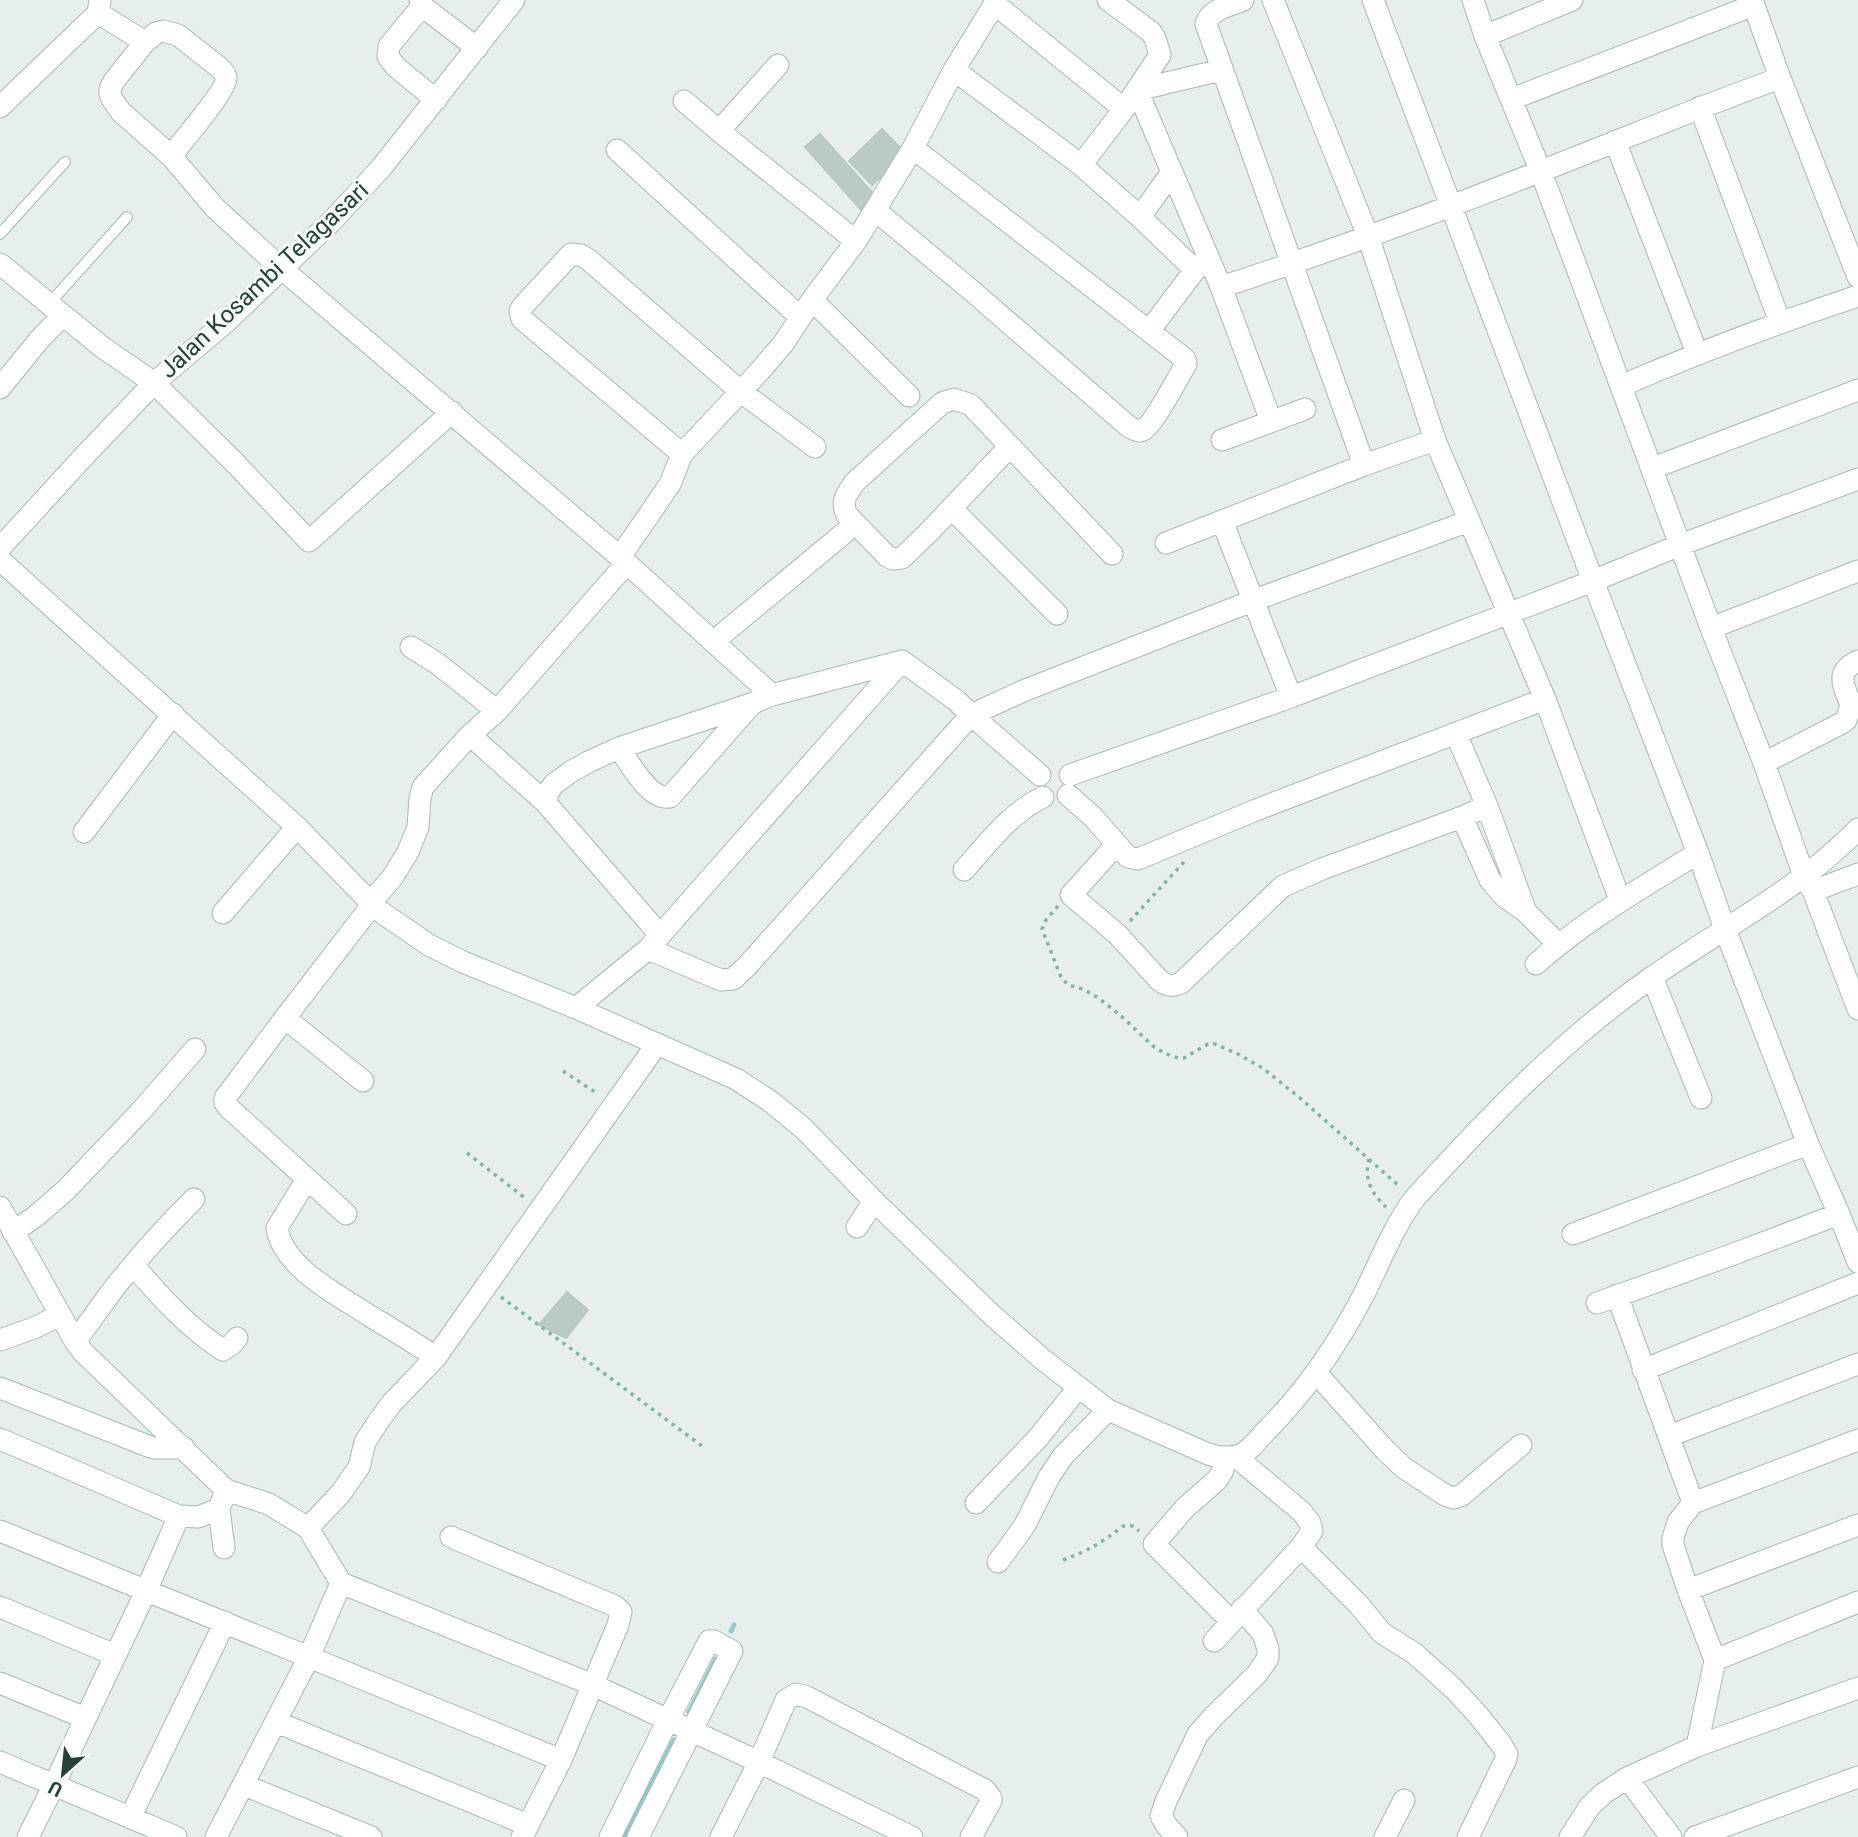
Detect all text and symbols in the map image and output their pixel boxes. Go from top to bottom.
street label: Jalan Kosambi Telagasari [154,176,374,384]
north arrow [28,1739,98,1809]
text: U [45,1776,66,1802]

